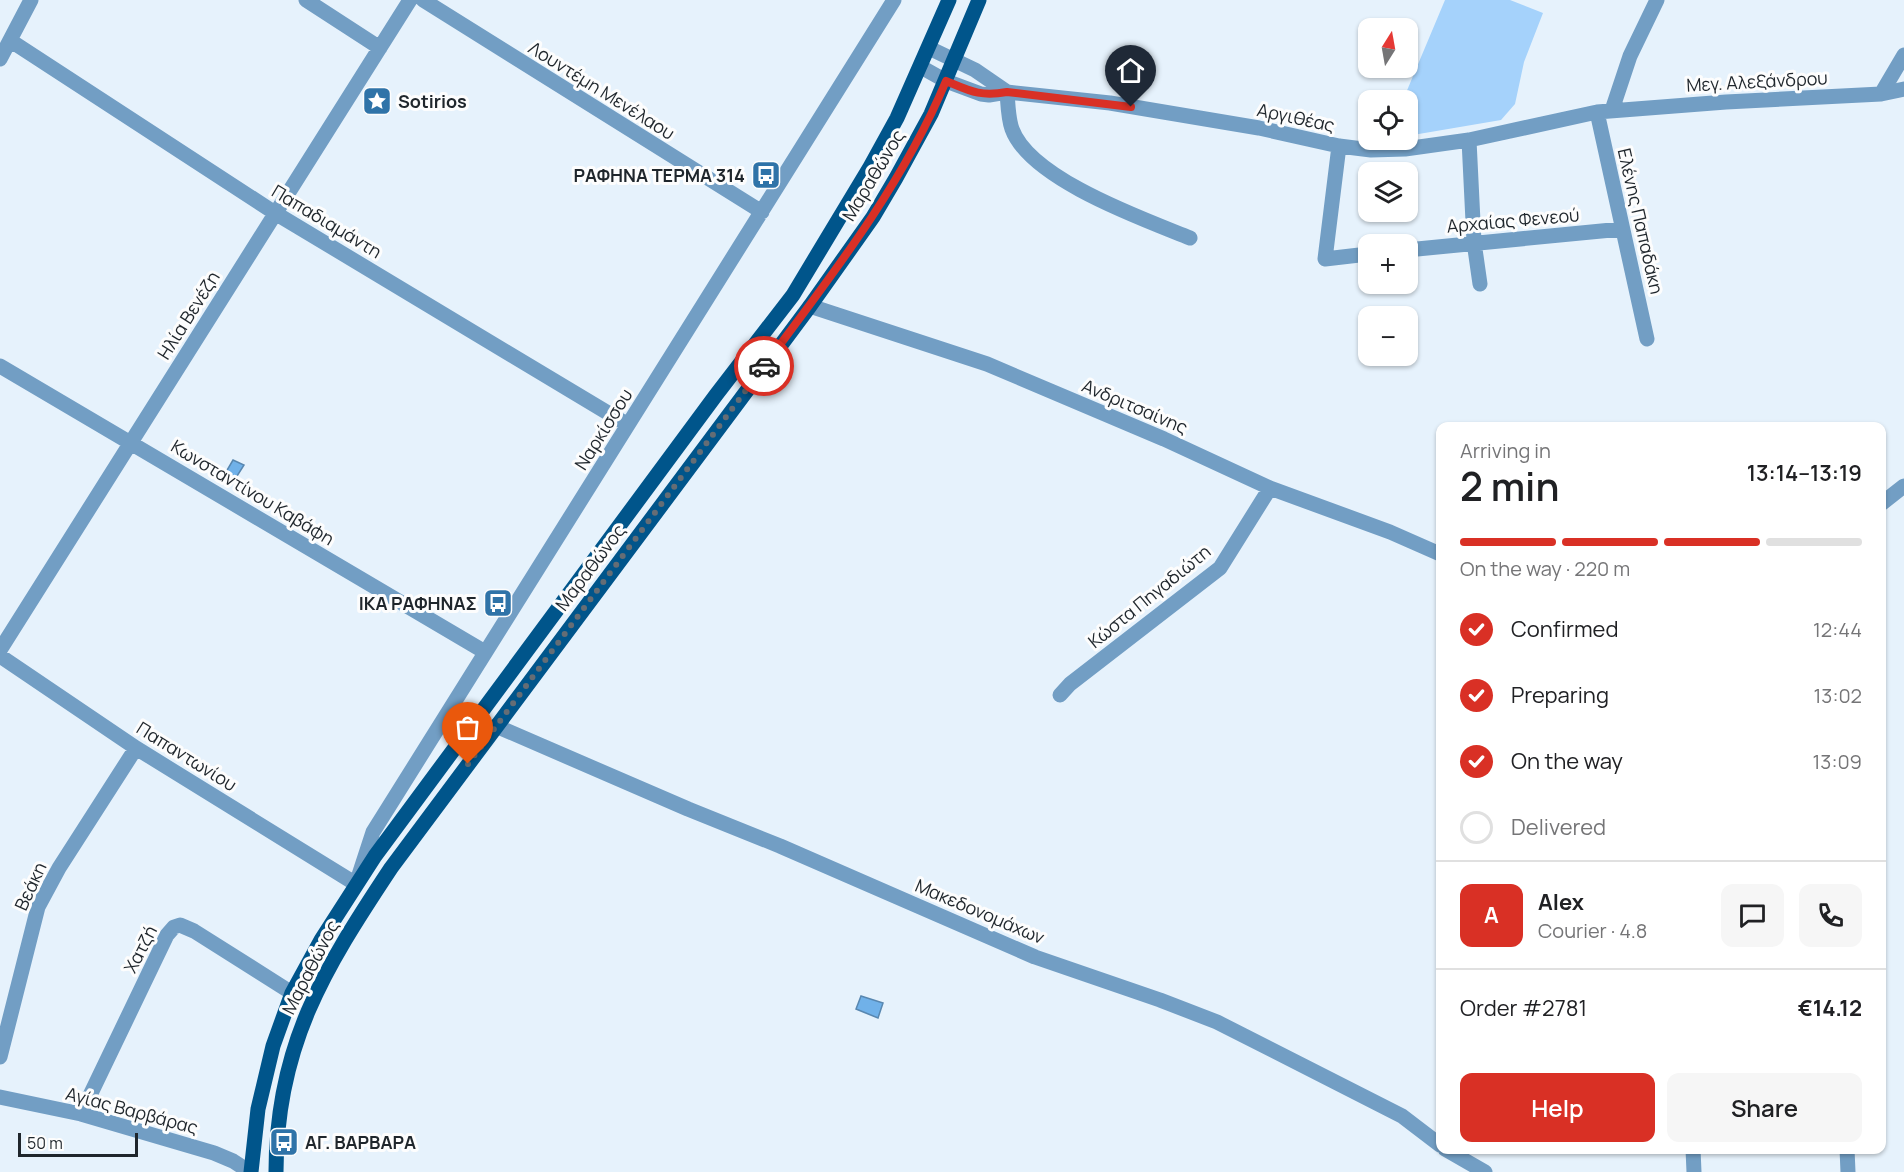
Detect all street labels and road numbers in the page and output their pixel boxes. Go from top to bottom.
street label: Λουντέμη Μενέλαου [524,35,680,145]
street label: Μεγ. Αλεξάνδρου [1686,65,1828,97]
street label: Αργιθέας [1255,97,1337,137]
street label: Μαραθώνος [836,125,910,225]
street label: Ελένης Παπαδάκη [1613,146,1669,296]
street label: Παπαδιαμάντη [268,179,386,263]
street label: Αρχαίας Φενεού [1446,202,1580,238]
street label: Ηλία Βενέζη [151,266,225,364]
street label: Ανδριτσαίνης [1079,373,1192,439]
street label: Ναρκίσσου [569,384,637,474]
street label: Κωνσταντίνου Καβάφη [167,434,339,550]
street label: Μαραθώνος [550,519,630,615]
street label: Κώστα Πηγαδιώτη [1083,539,1215,653]
street label: Παπαντωνίου [132,716,242,796]
street label: Βεάκη [8,858,52,914]
street label: Μακεδονομάχων [912,873,1048,949]
street label: Μαραθώνος [276,916,344,1018]
street label: Χατζή [118,921,162,977]
street label: Αγίας Βαρβάρας [63,1081,201,1139]

